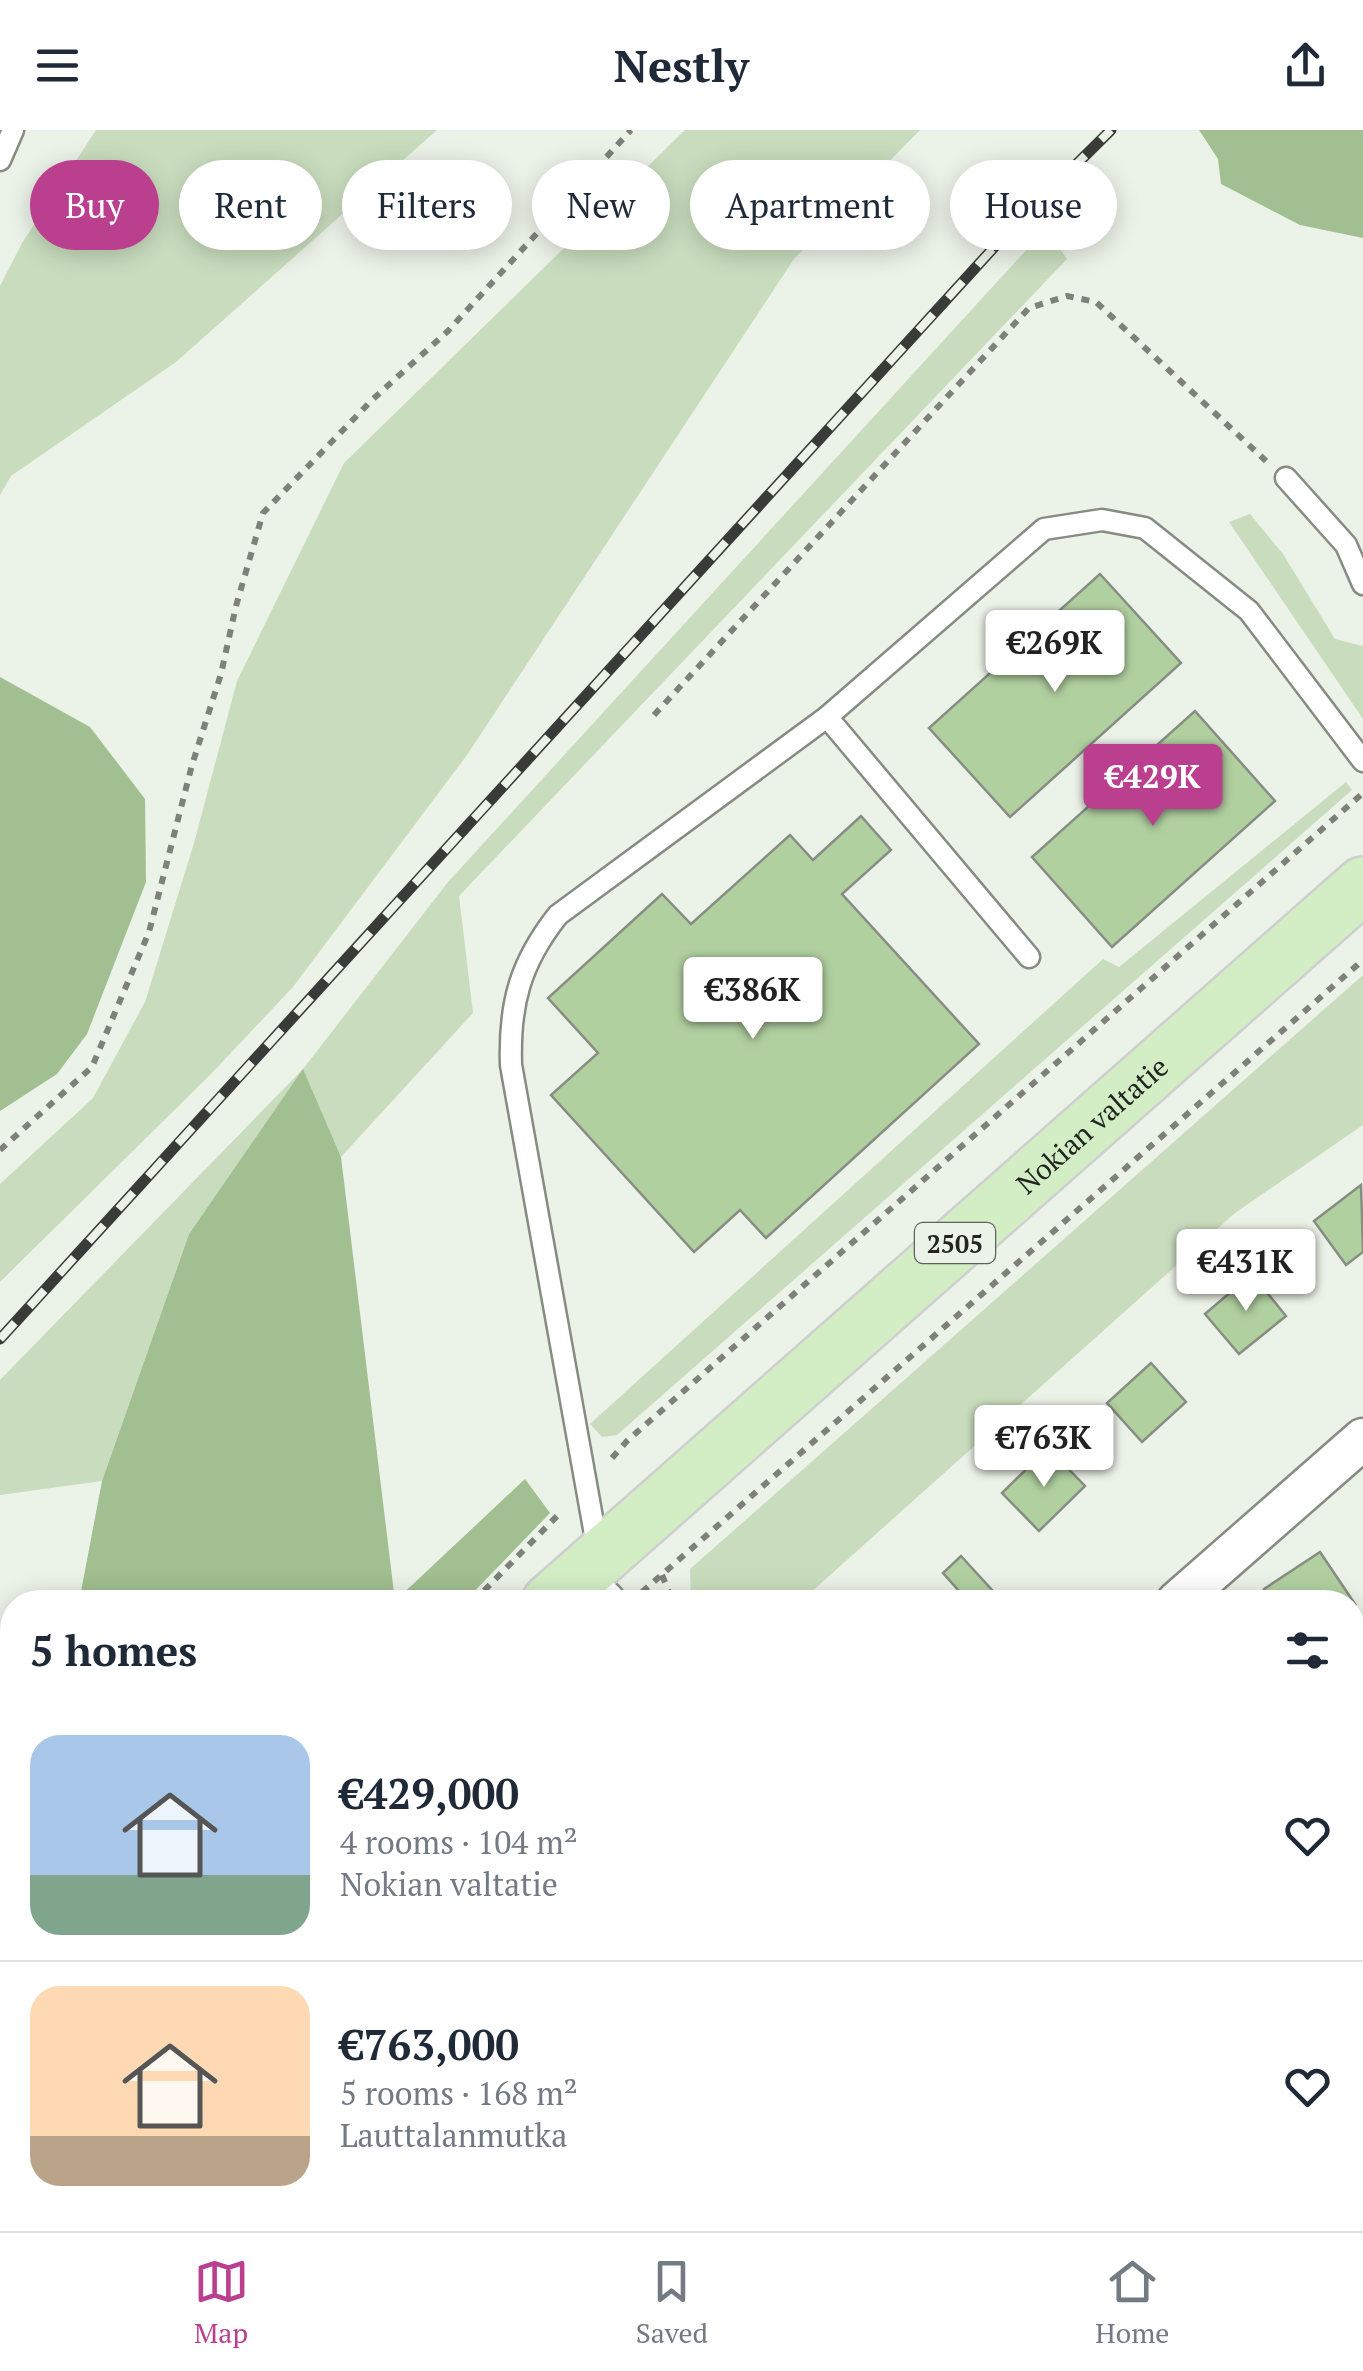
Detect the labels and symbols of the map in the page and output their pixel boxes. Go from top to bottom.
pin: €269K [985,610,1125,695]
pin: €429K [1083,744,1223,829]
pin: €386K [683,957,823,1042]
street label: Nokian valtatie [1008,1047,1175,1201]
road number: 2505 [915,1223,995,1263]
pin: €431K [1176,1229,1316,1314]
pin: €763K [974,1405,1114,1490]

